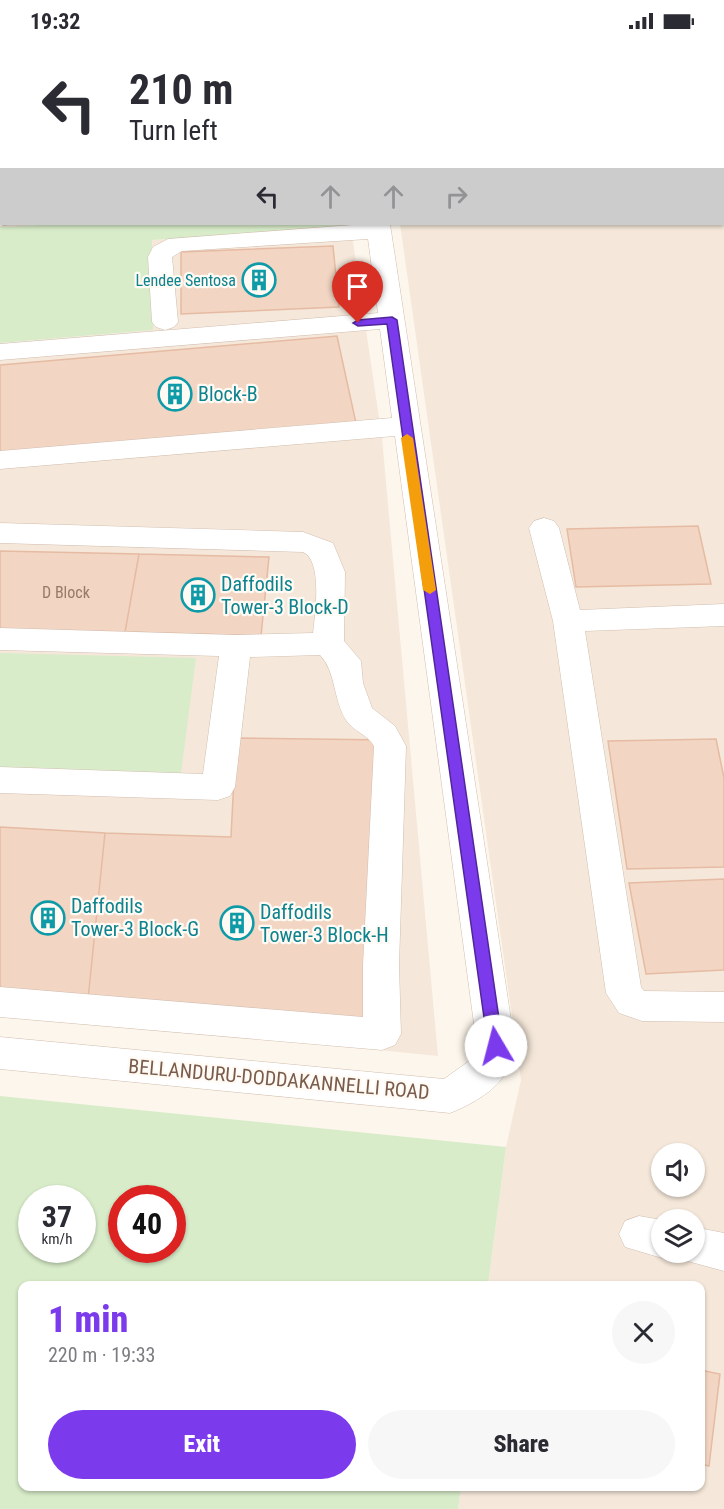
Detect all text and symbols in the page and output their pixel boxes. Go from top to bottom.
text: 19:32 [30,9,81,34]
text: 210 m [129,65,234,114]
icon: left [30,66,108,144]
text: Turn left [129,115,218,147]
icon: left [251,180,284,213]
icon: ahead [314,180,347,213]
icon: ahead [377,180,410,213]
icon: right [440,180,473,213]
pin [332,261,383,323]
building icon: Lendee Sentosa [241,262,277,298]
icon: arrive [341,270,374,303]
place label: Lendee Sentosa [135,271,236,290]
building icon: Block-B [157,376,193,412]
place label: Block-B [198,382,258,406]
place label: Daffodils Tower-3 Block-D [221,572,349,619]
building icon: Daffodils Tower-3 Block-D [180,577,216,613]
house number: D Block [42,583,91,602]
place label: Daffodils Tower-3 Block-G [71,894,199,941]
building icon: Daffodils Tower-3 Block-G [30,900,66,936]
place label: Daffodils Tower-3 Block-H [260,900,389,947]
building icon: Daffodils Tower-3 Block-H [219,905,255,941]
position arrow [464,1014,528,1078]
street label: BELLANDURU-DODDAKANNELLI ROAD [127,1054,431,1104]
map controls [651,1143,705,1263]
button: sound [651,1143,705,1197]
speed limit sign: 40 [108,1185,186,1263]
text: 37 [42,1199,72,1234]
button: layers [651,1209,705,1263]
text: km/h [42,1230,72,1248]
text: 1 min [48,1299,128,1341]
button: close [612,1301,675,1364]
text: 220 m · 19:33 [48,1343,155,1367]
button: Exit [48,1410,356,1479]
button: Share [368,1410,675,1479]

